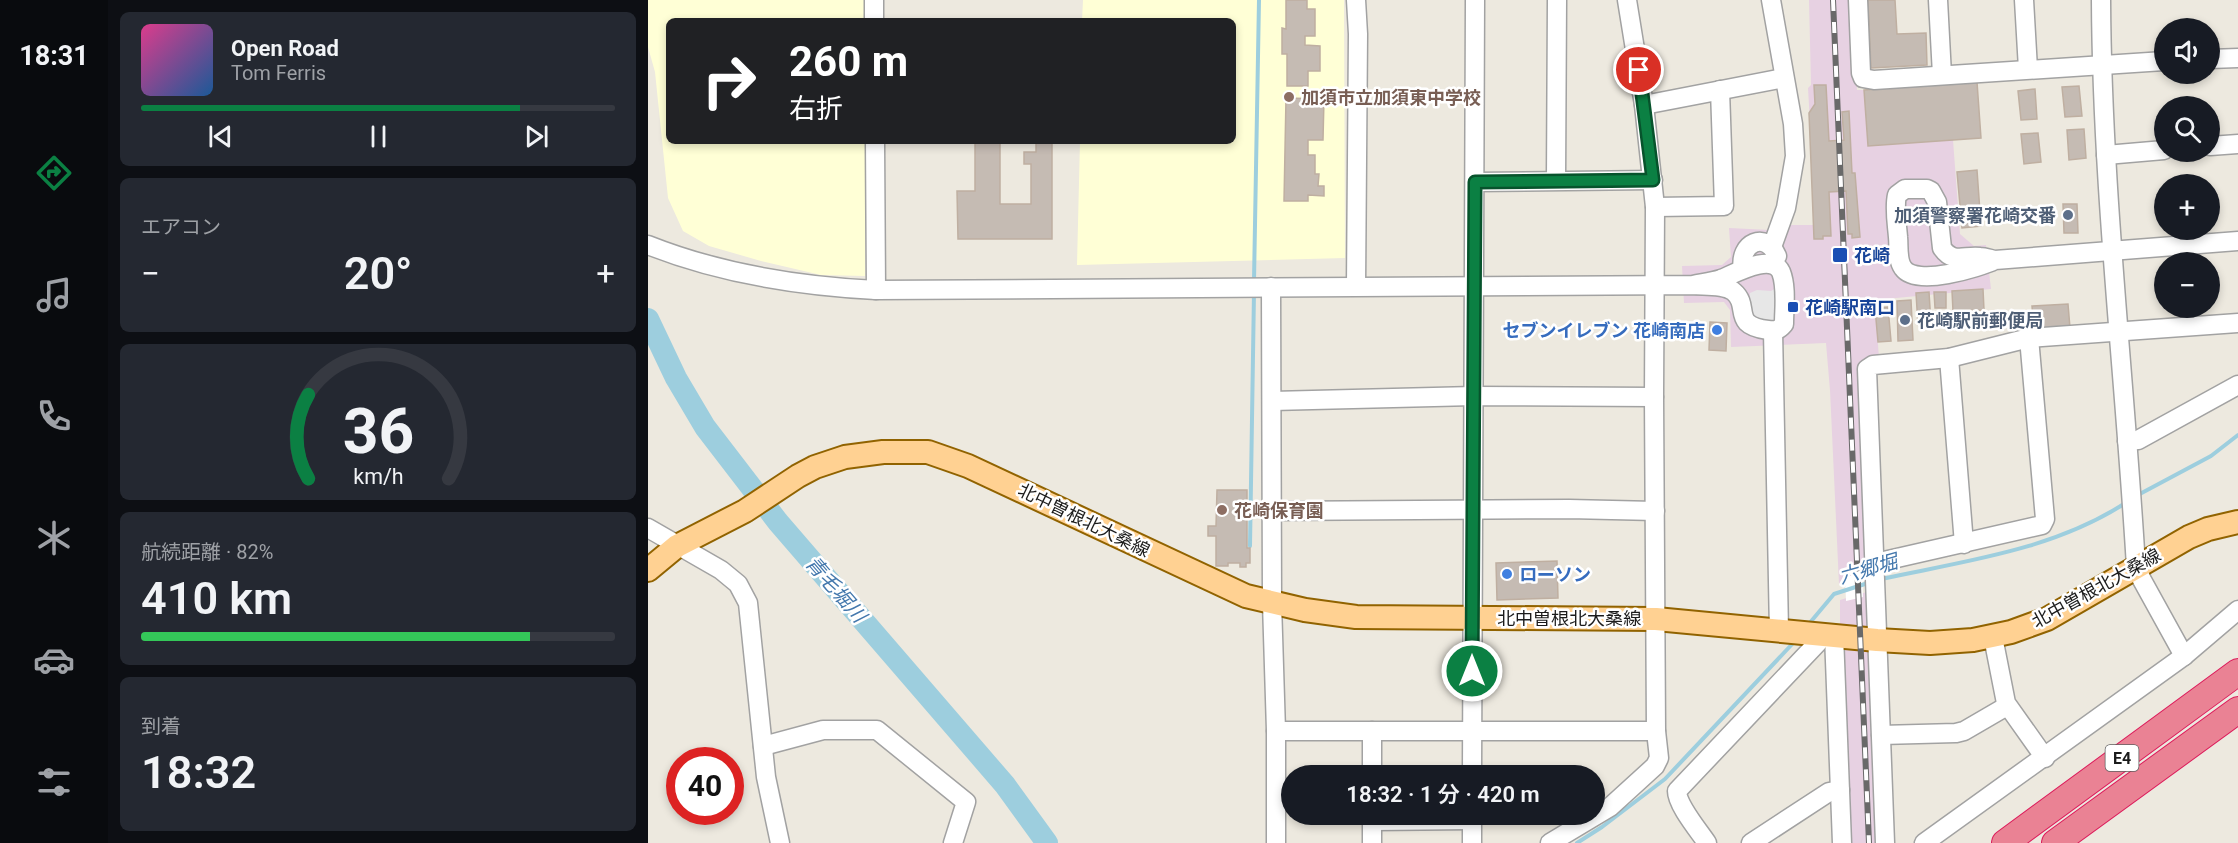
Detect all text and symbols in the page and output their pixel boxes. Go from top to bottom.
map controls [2154,18,2220,318]
button: sound [2154,18,2220,84]
text: Open Road [231,36,339,61]
text: 260 m [789,37,908,86]
text: 18:31 [19,40,89,72]
icon: right [690,42,768,120]
pin [1613,44,1664,95]
icon: arrive [1622,53,1655,86]
text: Tom Ferris [231,61,326,85]
place label: 加須市立加須東中学校 [1301,87,1481,108]
marker: 加須市立加須東中学校 [1282,90,1296,104]
text: 右折 [789,93,843,125]
button: search [2154,96,2220,162]
icon: previous [204,120,237,153]
icon: pause [362,120,395,153]
icon: next [520,120,553,153]
icon: directions [33,152,75,194]
button: + [2154,174,2220,240]
place label: 加須警察署花崎交番 [1894,205,2056,226]
marker: 加須警察署花崎交番 [2061,208,2075,222]
text: エアコン [141,215,221,239]
place label: 花崎 [1854,245,1890,266]
marker: 花崎 [1831,246,1849,264]
text: 20° [344,247,412,300]
button: − [2154,252,2220,318]
text: − [141,254,160,293]
text: + [596,254,615,293]
icon: music [33,274,75,316]
place label: 花崎駅南口 [1805,297,1895,318]
marker: 花崎駅南口 [1786,300,1800,314]
place label: 花崎駅前郵便局 [1917,310,2043,331]
marker: 花崎駅前郵便局 [1898,313,1912,327]
place label: セブンイレブン 花崎南店 [1503,320,1705,341]
marker: セブンイレブン 花崎南店 [1710,323,1724,337]
icon: phone [33,395,75,437]
text: 36 [342,395,414,468]
text: km/h [353,464,403,489]
street label: 北中曽根北大桑線 [1015,479,1153,561]
place label: 花崎保育園 [1234,500,1324,521]
marker: 花崎保育園 [1215,503,1229,517]
icon: climate [33,517,75,559]
text: 航続距離 · 82% [141,540,273,564]
street label: 北中曽根北大桑線 [2028,544,2164,632]
water label: 六郷堀 [1836,548,1903,589]
water label: 青毛堀川 [801,551,873,629]
place label: ローソン [1519,564,1591,585]
marker: ローソン [1500,567,1514,581]
text: 410 km [141,572,292,625]
street label: 北中曽根北大桑線 [1497,608,1641,629]
icon: car [33,639,75,681]
position arrow [1440,639,1504,703]
text: 到着 [141,714,181,738]
road number: E4 [2106,745,2138,771]
text: 18:32 [141,746,256,799]
speed limit sign: 40 [666,747,744,825]
icon: filters [33,761,75,803]
text: 18:32 · 1 分 · 420 m [1346,782,1540,807]

